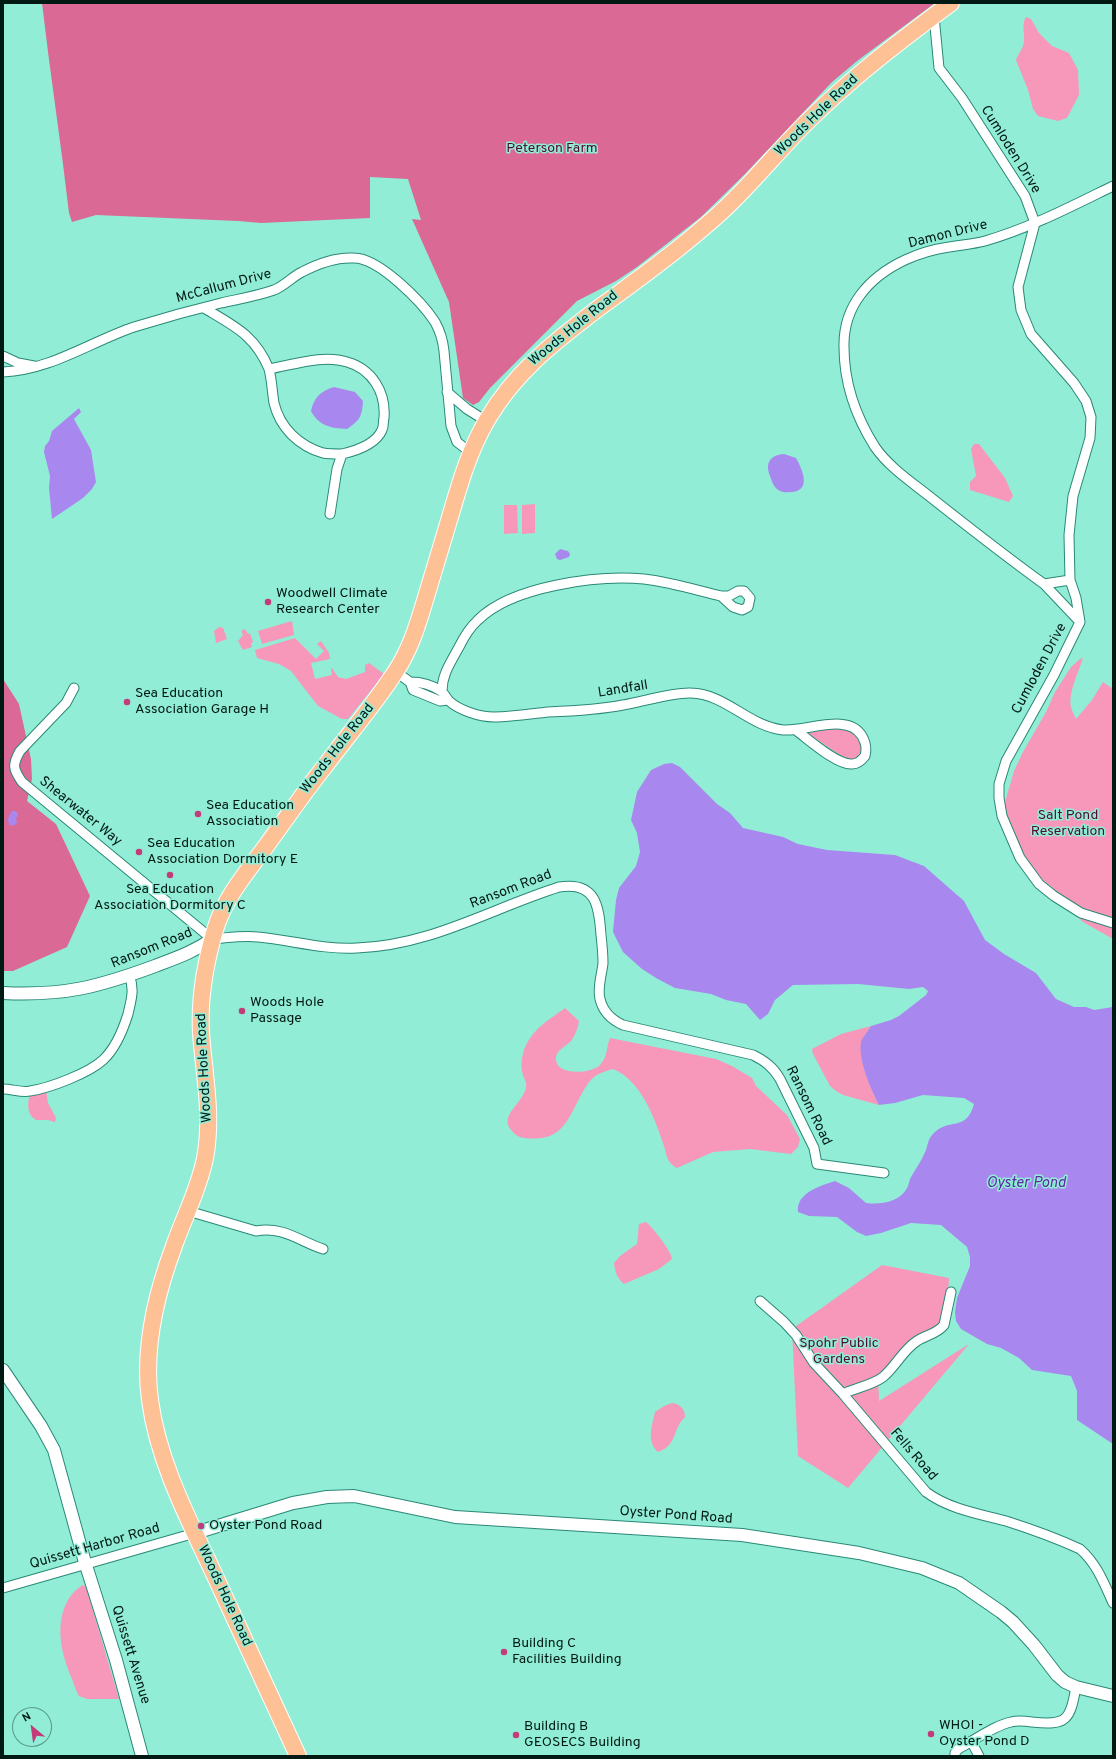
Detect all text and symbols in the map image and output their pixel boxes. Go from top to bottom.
street label: Woods Hole Road [772,72,862,160]
street label: Cumloden Drive [976,103,1044,197]
park label: Peterson Farm [506,141,598,157]
street label: Damon Drive [907,217,989,253]
street label: McCallum Drive [174,266,274,308]
street label: Woods Hole Road [526,288,622,370]
place label: Woodwell Climate Research Center [276,586,387,618]
marker: Woodwell Climate Research Center [263,597,273,607]
street label: Cumloden Drive [1009,621,1071,717]
street label: Landfall [597,678,649,702]
place label: Sea Education Association Garage H [135,686,269,718]
marker: Sea Education Association Garage H [122,697,132,707]
street label: Woods Hole Road [298,701,378,797]
street label: Shearwater Way [35,773,125,851]
place label: Sea Education Association [206,798,294,830]
park label: Salt Pond Reservation [1031,808,1105,840]
marker: Sea Education Association [193,809,203,819]
place label: Sea Education Association Dormitory E [147,836,298,868]
marker: Sea Education Association Dormitory E [134,847,144,857]
street label: Ransom Road [468,867,554,913]
marker: Sea Education Association Dormitory C [165,870,175,880]
place label: Sea Education Association Dormitory C [94,882,246,914]
street label: Ransom Road [109,925,195,973]
place label: Woods Hole Passage [250,995,324,1028]
marker: Woods Hole Passage [237,1006,247,1016]
street label: Woods Hole Road [194,1013,216,1123]
street label: Ransom Road [782,1064,834,1148]
water label: Oyster Pond [986,1175,1066,1193]
park label: Spohr Public Gardens [799,1336,879,1368]
street label: Fells Road [886,1425,940,1485]
street label: Oyster Pond Road [619,1504,733,1528]
place label: Oyster Pond Road [209,1518,322,1534]
street label: Quissett Harbor Road [28,1520,162,1574]
marker: Oyster Pond Road [196,1521,206,1531]
street label: Woods Hole Road [193,1543,255,1649]
street label: Quissett Avenue [107,1604,153,1706]
place label: Building C Facilities Building [512,1636,622,1668]
marker: Building C Facilities Building [499,1647,509,1657]
north arrow [12,1707,52,1747]
text: N [20,1709,34,1725]
place label: WHOI - Oyster Pond D [939,1718,1030,1750]
place label: Building B GEOSECS Building [524,1719,641,1752]
marker: WHOI - Oyster Pond D [926,1729,936,1739]
marker: Building B GEOSECS Building [511,1730,521,1740]

